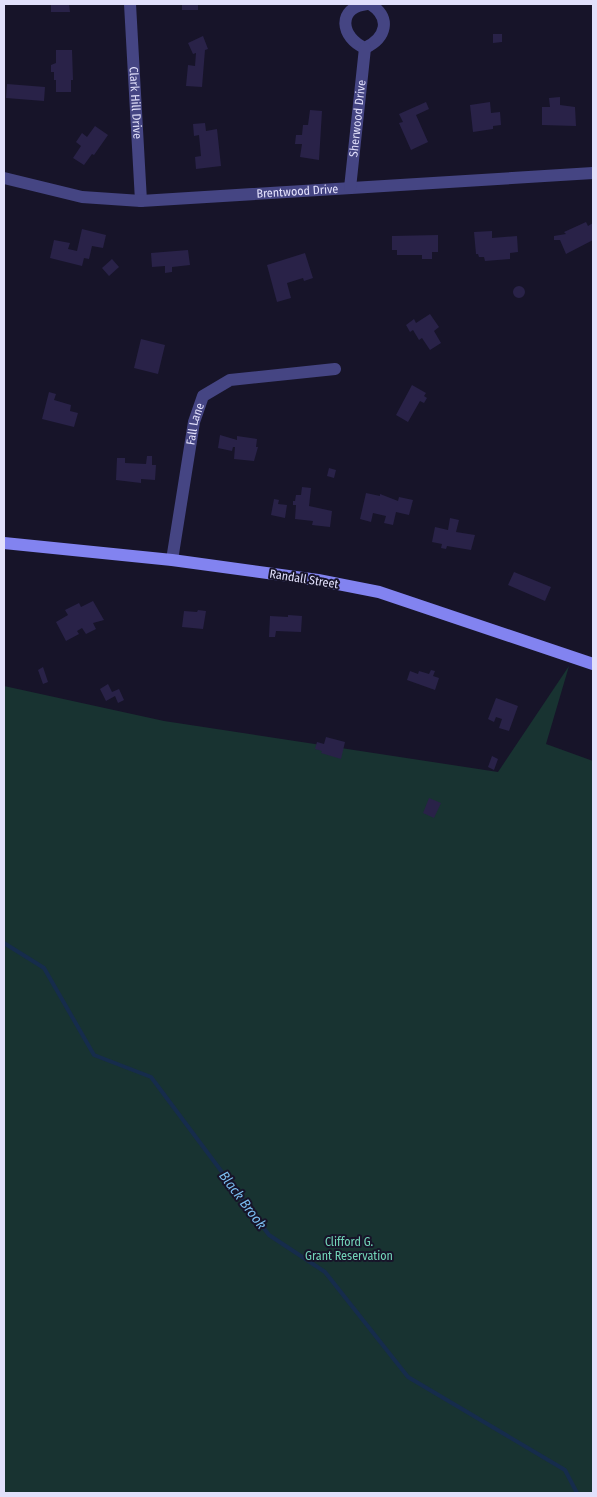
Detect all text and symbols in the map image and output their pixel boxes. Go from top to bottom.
street label: Clark Hill Drive [127,66,145,140]
street label: Sherwood Drive [346,79,369,158]
street label: Brentwood Drive [256,182,339,201]
street label: Fall Lane [183,401,207,446]
street label: Randall Street [269,567,339,591]
water label: Black Brook [215,1168,270,1233]
park label: Clifford G. Grant Reservation [305,1235,393,1263]

